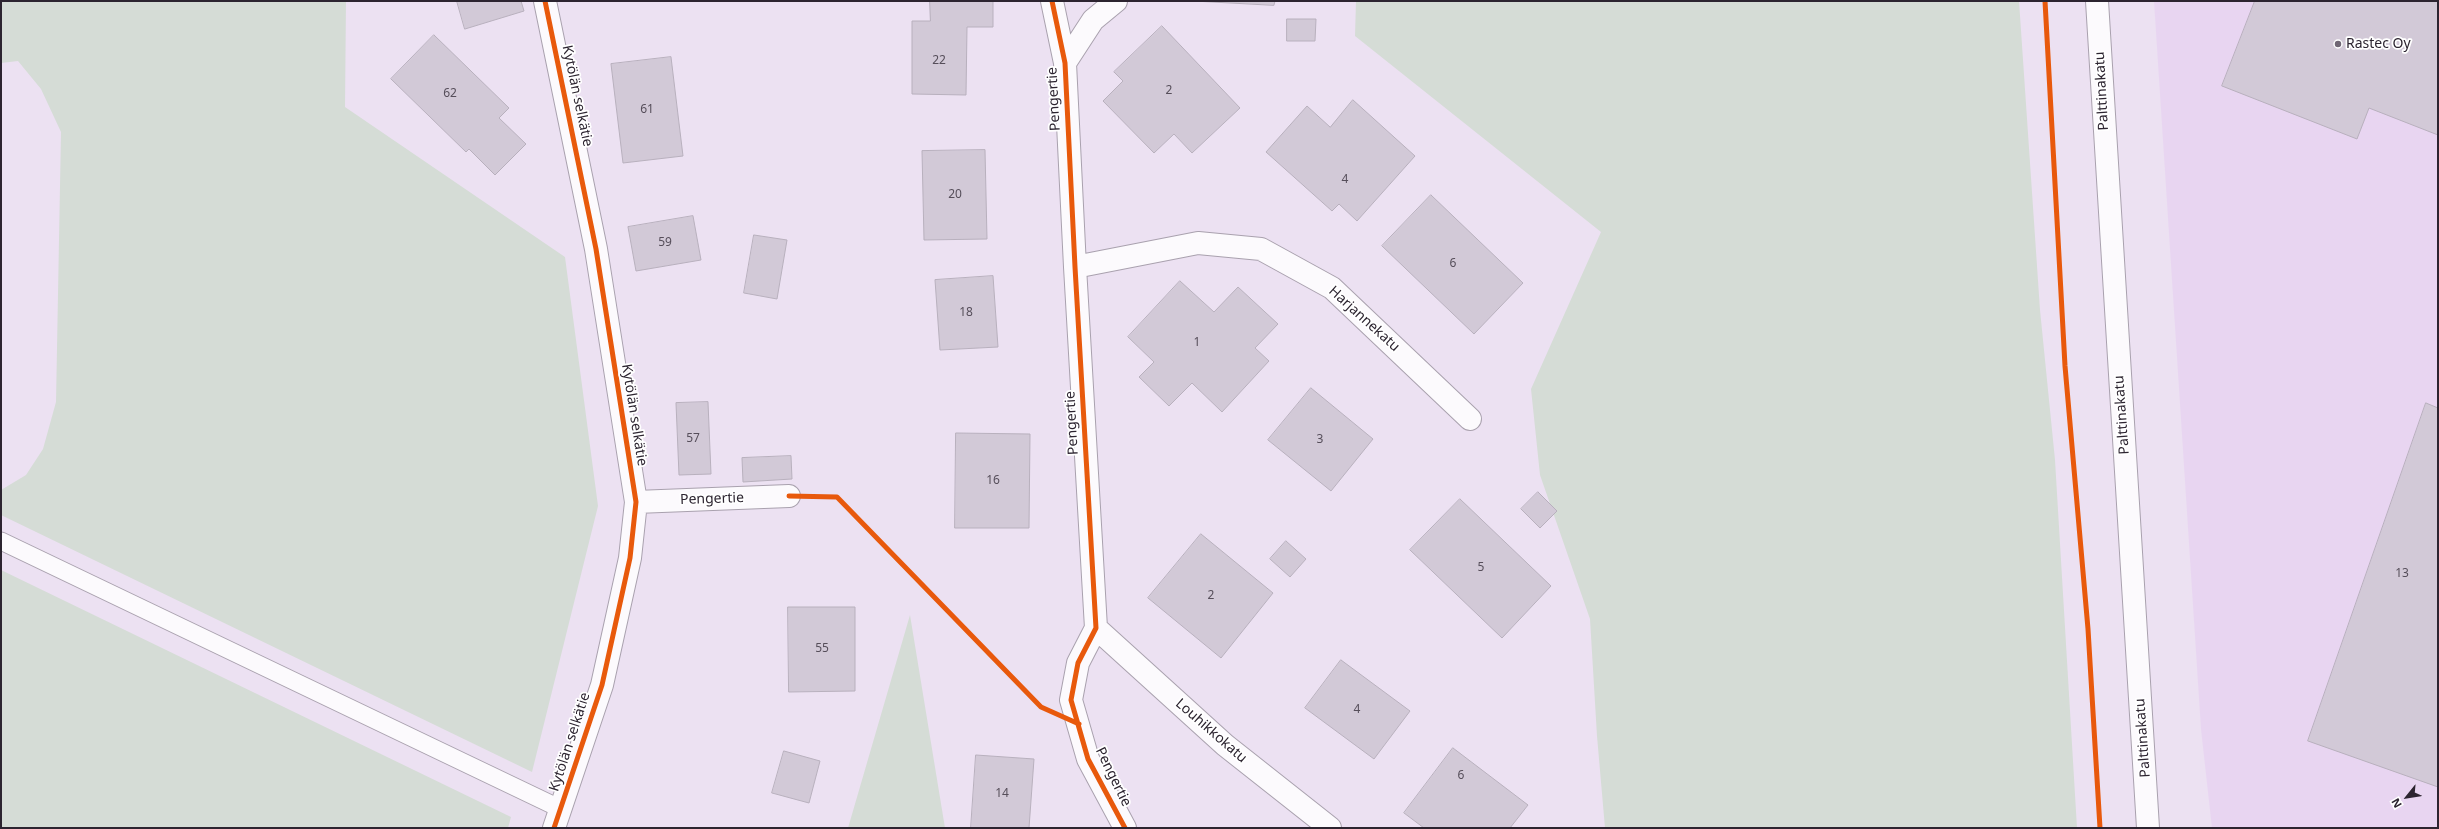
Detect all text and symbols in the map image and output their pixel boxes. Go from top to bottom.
place label: Rastec Oy [2346,36,2411,52]
marker: Rastec Oy [2333,39,2343,49]
street label: Kytölän selkätie [558,44,596,148]
street label: Palttinakatu [2092,51,2112,131]
house number: 22 [932,54,946,68]
street label: Pengertie [1044,67,1064,131]
house number: 2 [1166,84,1172,98]
house number: 62 [443,87,457,101]
house number: 61 [640,103,654,117]
house number: 4 [1342,173,1348,187]
house number: 20 [948,188,962,202]
house number: 59 [658,236,672,250]
house number: 6 [1450,257,1456,271]
street label: Harjannekatu [1325,283,1403,355]
house number: 18 [959,306,973,320]
house number: 1 [1194,336,1200,350]
street label: Kytölän selkätie [618,363,650,467]
street label: Palttinakatu [2111,375,2133,455]
street label: Pengertie [1062,391,1082,455]
house number: 57 [686,432,700,446]
house number: 3 [1317,433,1323,447]
house number: 16 [986,474,1000,488]
street label: Pengertie [680,489,744,509]
house number: 5 [1478,561,1484,575]
house number: 13 [2395,567,2409,581]
house number: 2 [1208,589,1214,603]
house number: 55 [815,642,829,656]
street label: Kytölän selkätie [546,690,594,794]
street label: Louhikkokatu [1172,695,1250,767]
street label: Palttinakatu [2132,698,2154,778]
house number: 4 [1354,703,1360,717]
street label: Pengertie [1091,745,1135,809]
house number: 6 [1458,769,1464,783]
north arrow [2387,777,2427,817]
house number: 14 [995,787,1009,801]
text: N [2387,796,2405,811]

